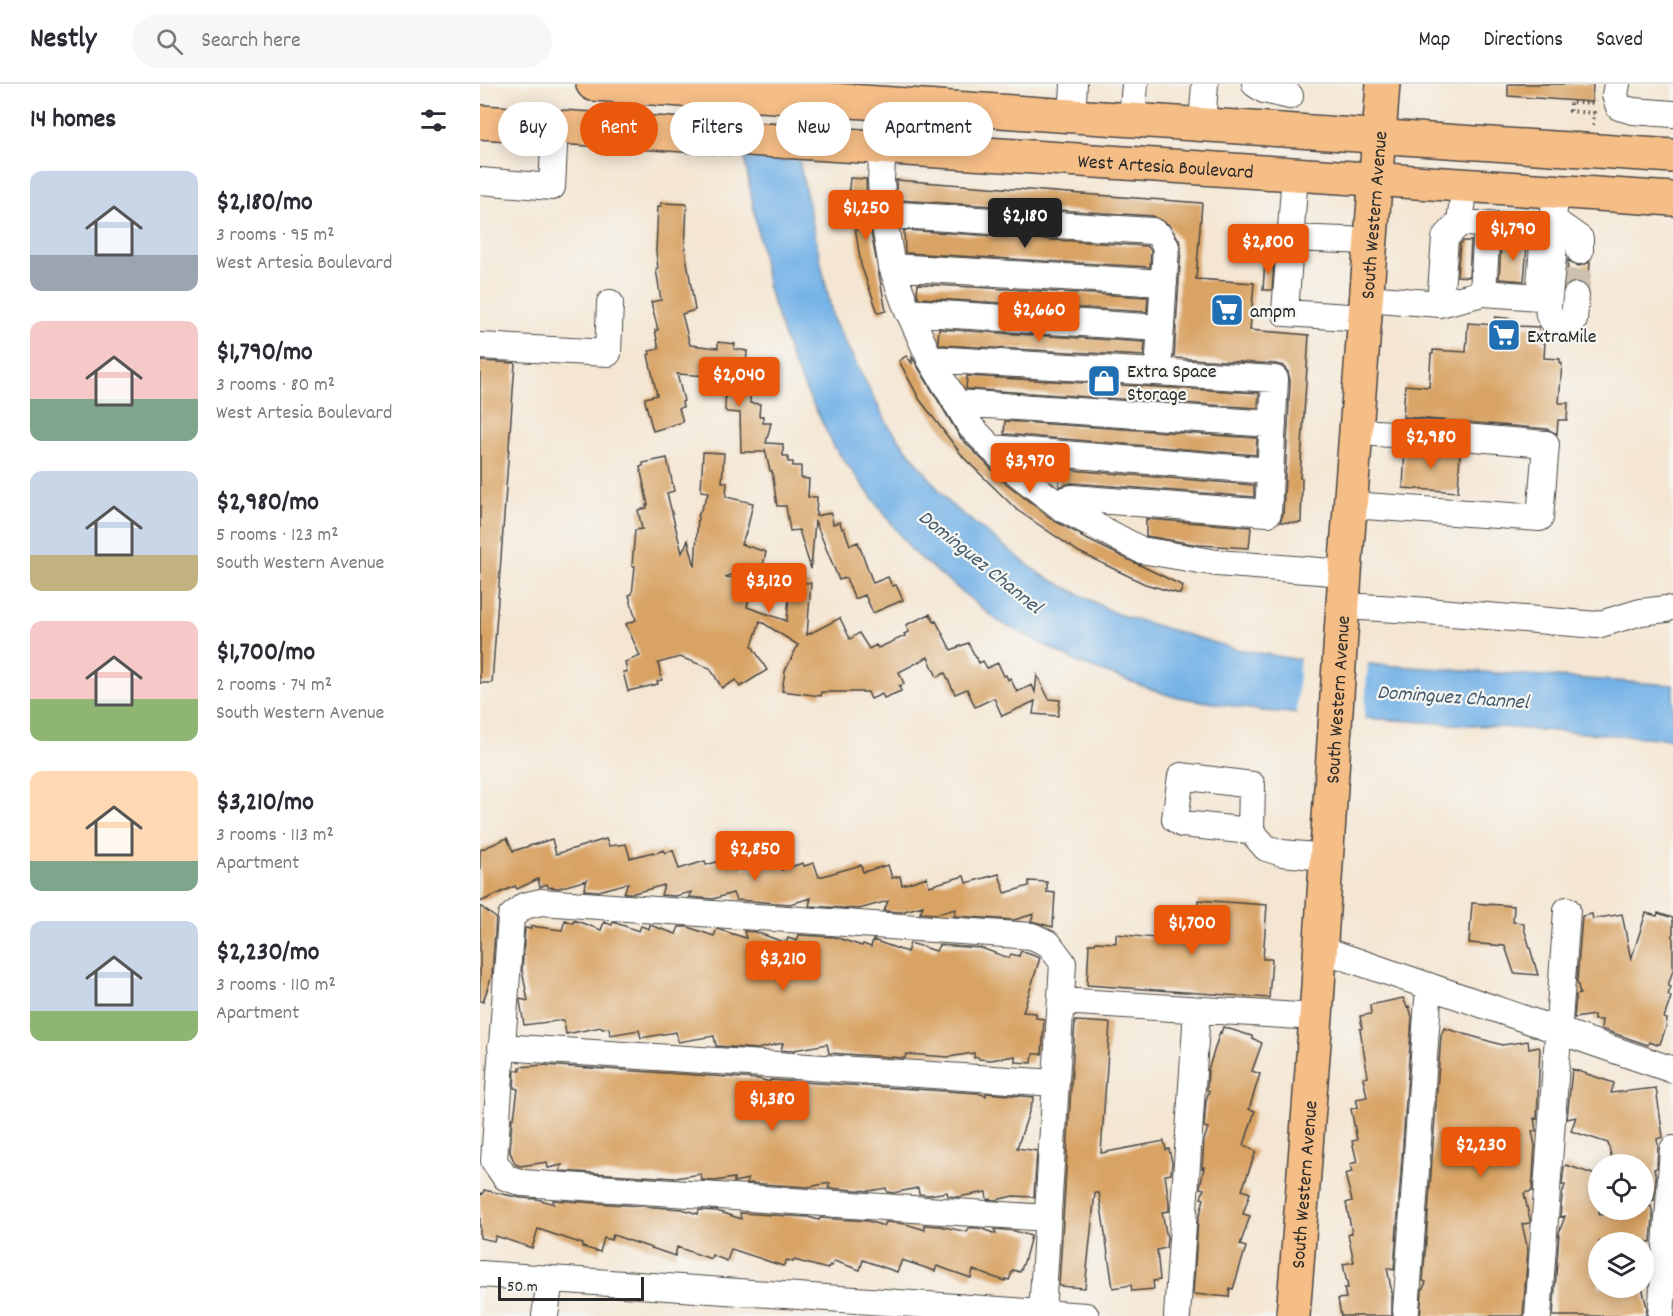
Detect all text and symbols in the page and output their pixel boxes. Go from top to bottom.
search box [132,14,552,68]
text: Nestly [30,21,96,61]
icon: search [153,25,186,58]
text: Search here [201,26,301,57]
text: Map [1419,26,1450,56]
text: Directions [1483,26,1563,56]
text: Saved [1596,26,1643,56]
text: 14 homes [30,102,116,139]
chip: Buy [498,102,568,156]
chip: Rent [580,102,658,156]
chip: Filters [670,102,764,156]
chip: New [776,102,851,156]
chip: Apartment [863,102,993,156]
icon: filters [417,104,450,137]
street label: South Western Avenue [1355,130,1396,300]
street label: West Artesia Boulevard [1077,149,1254,188]
text: $2,180/mo [216,185,313,222]
pin: $1,250 [817,190,915,241]
icon: home [78,195,150,267]
text: $1,250 [842,195,890,223]
pin: $2,180 [976,198,1074,249]
text: $2,180 [1002,203,1048,231]
pin: $1,790 [1464,211,1562,262]
text: $1,790 [1490,216,1536,244]
text: 3 rooms · 95 m² [216,222,335,250]
pin: $2,800 [1219,224,1317,275]
text: $2,800 [1242,229,1294,257]
text: West Artesia Boulevard [216,250,392,278]
pin: $2,660 [990,292,1088,343]
supermarket icon: ampm [1209,292,1245,328]
text: $2,660 [1012,297,1066,325]
place label: ampm [1250,299,1296,327]
supermarket icon: ExtraMile [1486,317,1522,353]
place label: ExtraMile [1527,324,1597,352]
text: $1,790/mo [216,335,313,372]
icon: home [78,345,150,417]
pin: $2,040 [690,357,788,408]
place label: Extra Space Storage [1127,359,1217,410]
text: $2,040 [713,362,765,390]
shop icon: Extra Space Storage [1086,363,1122,399]
text: 3 rooms · 80 m² [216,372,335,400]
text: West Artesia Boulevard [216,400,392,428]
pin: $2,980 [1382,419,1480,470]
text: $2,980 [1406,424,1456,452]
pin: $3,970 [981,443,1079,494]
text: $3,970 [1005,448,1055,476]
text: $2,980/mo [216,485,319,522]
icon: home [78,495,150,567]
water label: Dominguez Channel [911,504,1049,624]
text: 5 rooms · 123 m² [216,522,339,550]
text: South Western Avenue [216,550,384,578]
pin: $3,120 [720,563,818,614]
text: $3,120 [746,568,792,596]
street label: South Western Avenue [1320,615,1359,785]
text: $1,700/mo [216,635,315,672]
icon: home [78,645,150,717]
text: 2 rooms · 74 m² [216,672,332,700]
water label: Dominguez Channel [1376,679,1532,719]
text: South Western Avenue [216,700,384,728]
text: $3,210/mo [216,785,314,822]
icon: home [78,795,150,867]
text: 3 rooms · 113 m² [216,822,334,850]
pin: $2,850 [706,831,804,882]
text: $2,850 [730,836,780,864]
text: Apartment [216,850,299,878]
pin: $1,700 [1143,905,1241,956]
text: $1,700 [1168,910,1216,938]
text: $2,230/mo [216,935,319,972]
pin: $3,210 [734,941,832,992]
icon: home [78,945,150,1017]
text: $3,210 [760,946,806,974]
text: 3 rooms · 110 m² [216,972,336,1000]
text: Apartment [216,1000,299,1028]
pin: $1,380 [723,1081,821,1132]
text: $1,380 [749,1086,795,1114]
street label: South Western Avenue [1286,1099,1327,1270]
pin: $2,230 [1432,1127,1530,1178]
text: $2,230 [1455,1132,1507,1160]
map controls [1588,1154,1654,1298]
button: locate [1588,1154,1654,1220]
button: layers [1588,1232,1654,1298]
scale bar [498,1274,644,1302]
text: 50 m [507,1276,538,1299]

